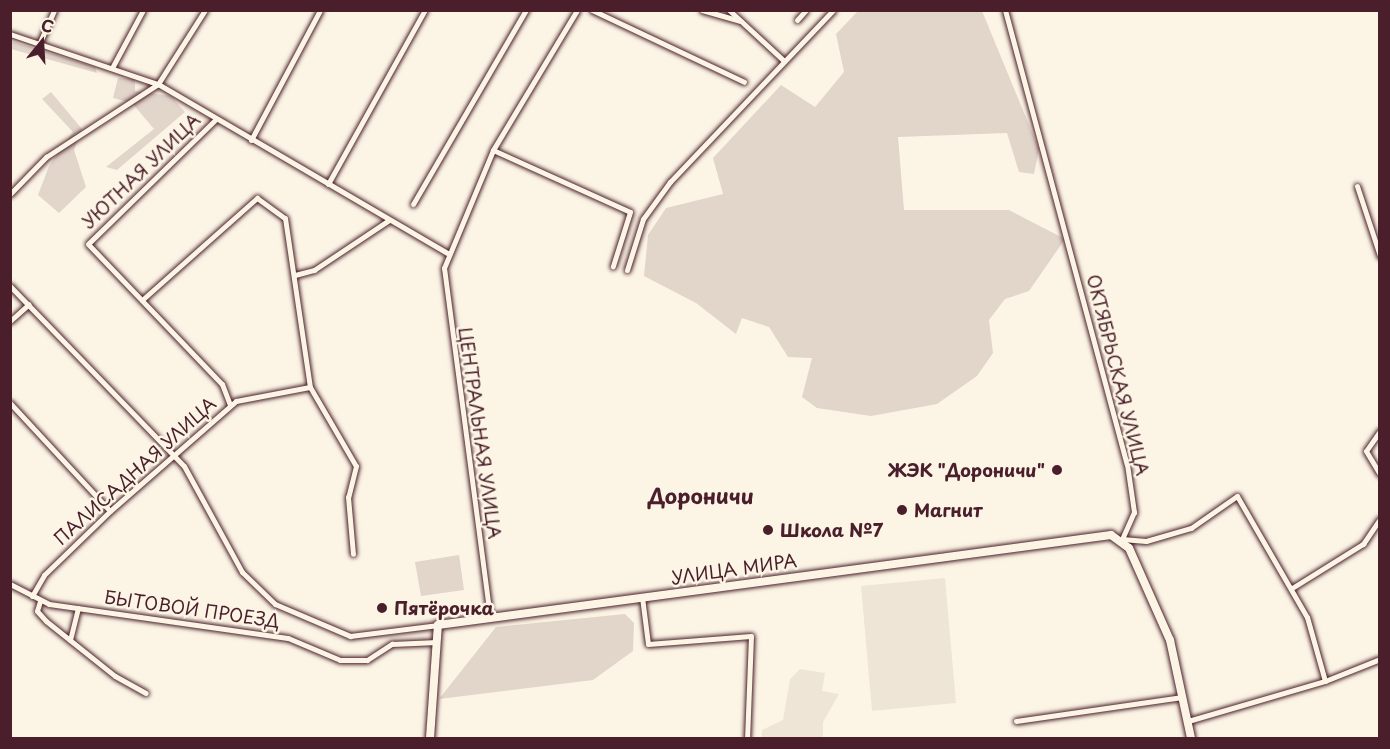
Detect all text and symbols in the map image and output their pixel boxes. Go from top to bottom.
north arrow [12,12,72,72]
text: С [38,12,57,38]
street label: УЮТНАЯ УЛИЦА [77,109,205,233]
street label: ОКТЯБРЬСКАЯ УЛИЦА [1083,272,1153,478]
street label: ЦЕНТРАЛЬНАЯ УЛИЦА [454,326,506,540]
street label: ПАЛИСАДНАЯ УЛИЦА [50,393,220,549]
place label: ЖЭК "Дороничи" [886,459,1045,481]
marker: ЖЭК "Дороничи" [1050,463,1064,477]
district label: Дороничи [648,482,754,508]
place label: Магнит [914,499,982,521]
marker: Магнит [895,503,909,517]
place label: Школа №7 [780,519,884,541]
marker: Школа №7 [761,523,775,537]
street label: УЛИЦА МИРА [669,549,799,589]
street label: БЫТОВОЙ ПРОЕЗД [103,586,281,632]
place label: Пятёрочка [394,597,494,619]
marker: Пятёрочка [375,601,389,615]

